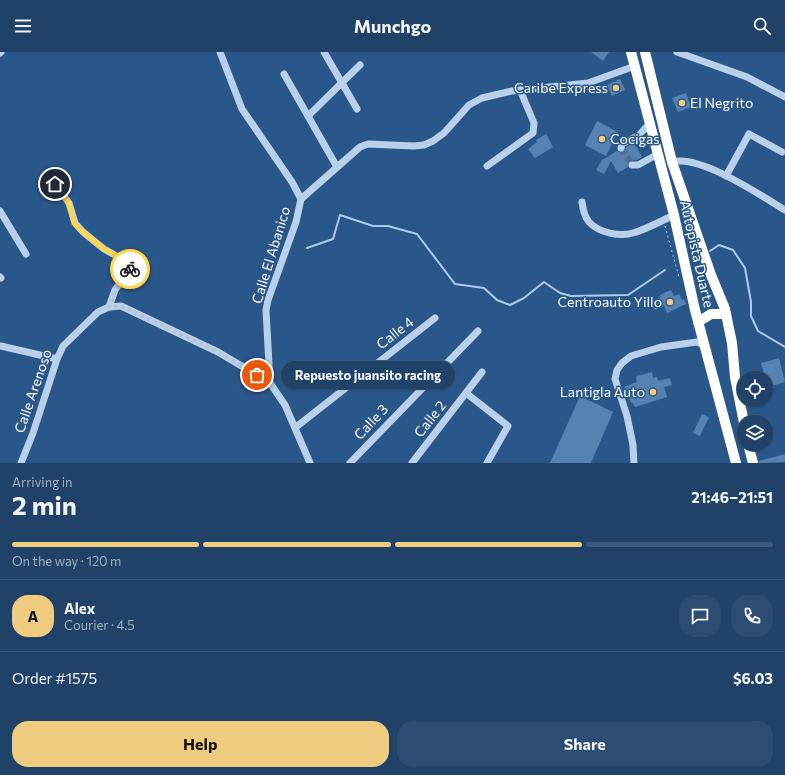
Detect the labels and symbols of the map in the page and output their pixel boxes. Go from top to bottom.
place label: Caribe Express [514,79,608,96]
marker: Caribe Express [611,83,621,93]
place label: El Negrito [690,94,753,111]
marker: El Negrito [677,98,687,108]
place label: Cocigas [610,130,660,147]
marker: Cocigas [597,134,607,144]
pin [38,167,72,201]
street label: Autopista Duarte [677,199,718,309]
street label: Calle El Abanico [248,204,293,306]
courier [110,249,150,289]
place label: Centroauto Yillo [558,293,662,310]
marker: Centroauto Yillo [665,297,675,307]
street label: Calle 4 [373,312,417,352]
street label: Calle Arenoso [10,347,55,435]
pin [240,358,274,392]
callout: Repuesto juansito racing [281,361,455,389]
place label: Lantigla Auto [560,383,645,400]
marker: Lantigla Auto [648,387,658,397]
street label: Calle 2 [410,397,449,440]
street label: Calle 3 [350,400,391,443]

